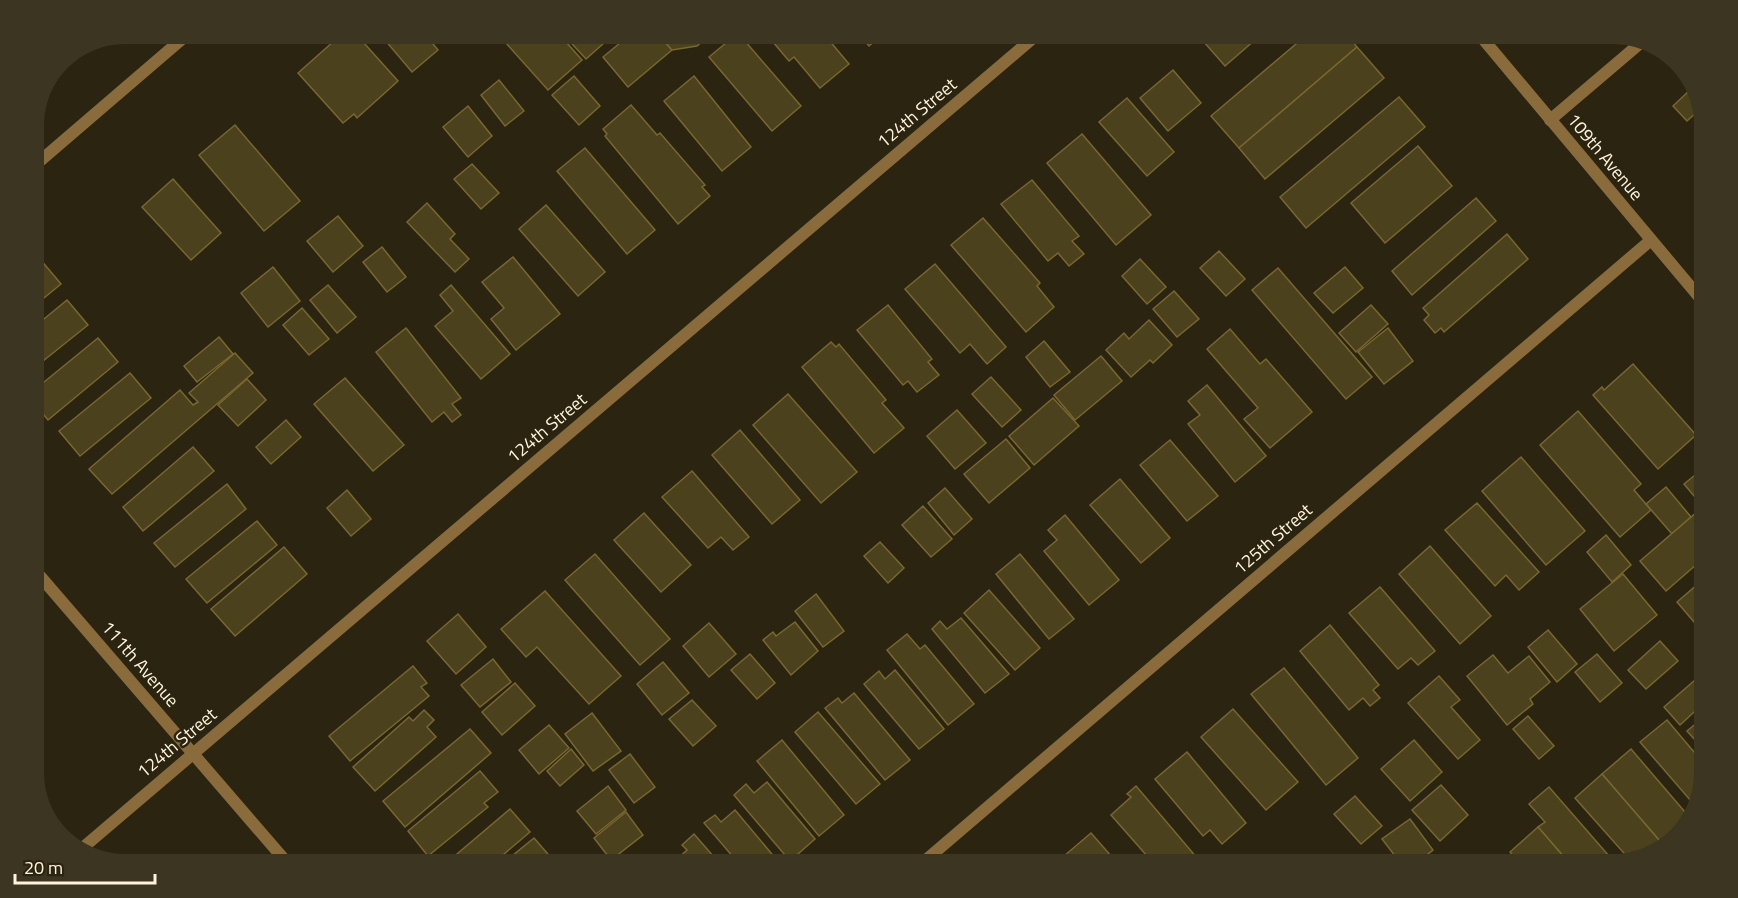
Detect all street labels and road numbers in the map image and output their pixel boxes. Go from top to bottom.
street label: 124th Street [871,71,963,154]
street label: 109th Avenue [1561,107,1650,206]
street label: 124th Street [501,386,593,469]
street label: 125th Street [1227,496,1318,580]
street label: 111th Avenue [95,615,186,713]
street label: 124th Street [131,701,223,784]

